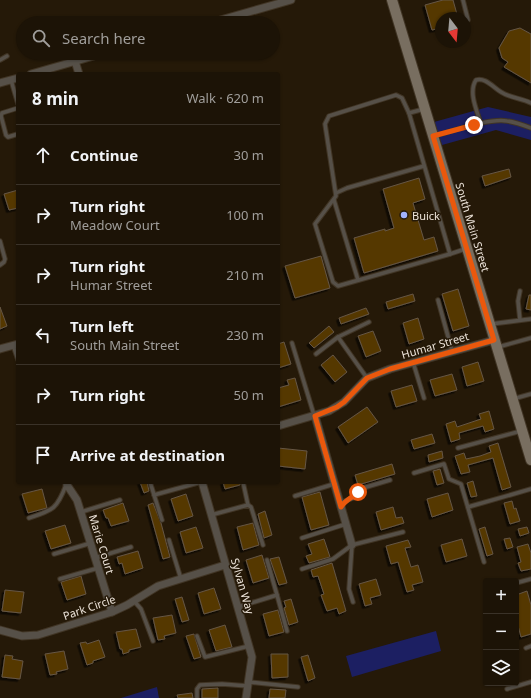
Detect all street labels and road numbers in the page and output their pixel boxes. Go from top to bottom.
street label: South Main Street [452,181,494,273]
street label: Humar Street [400,328,471,362]
street label: Marie Court [86,512,118,576]
street label: Sylvan Way [228,556,258,616]
street label: Park Circle [61,591,117,623]

